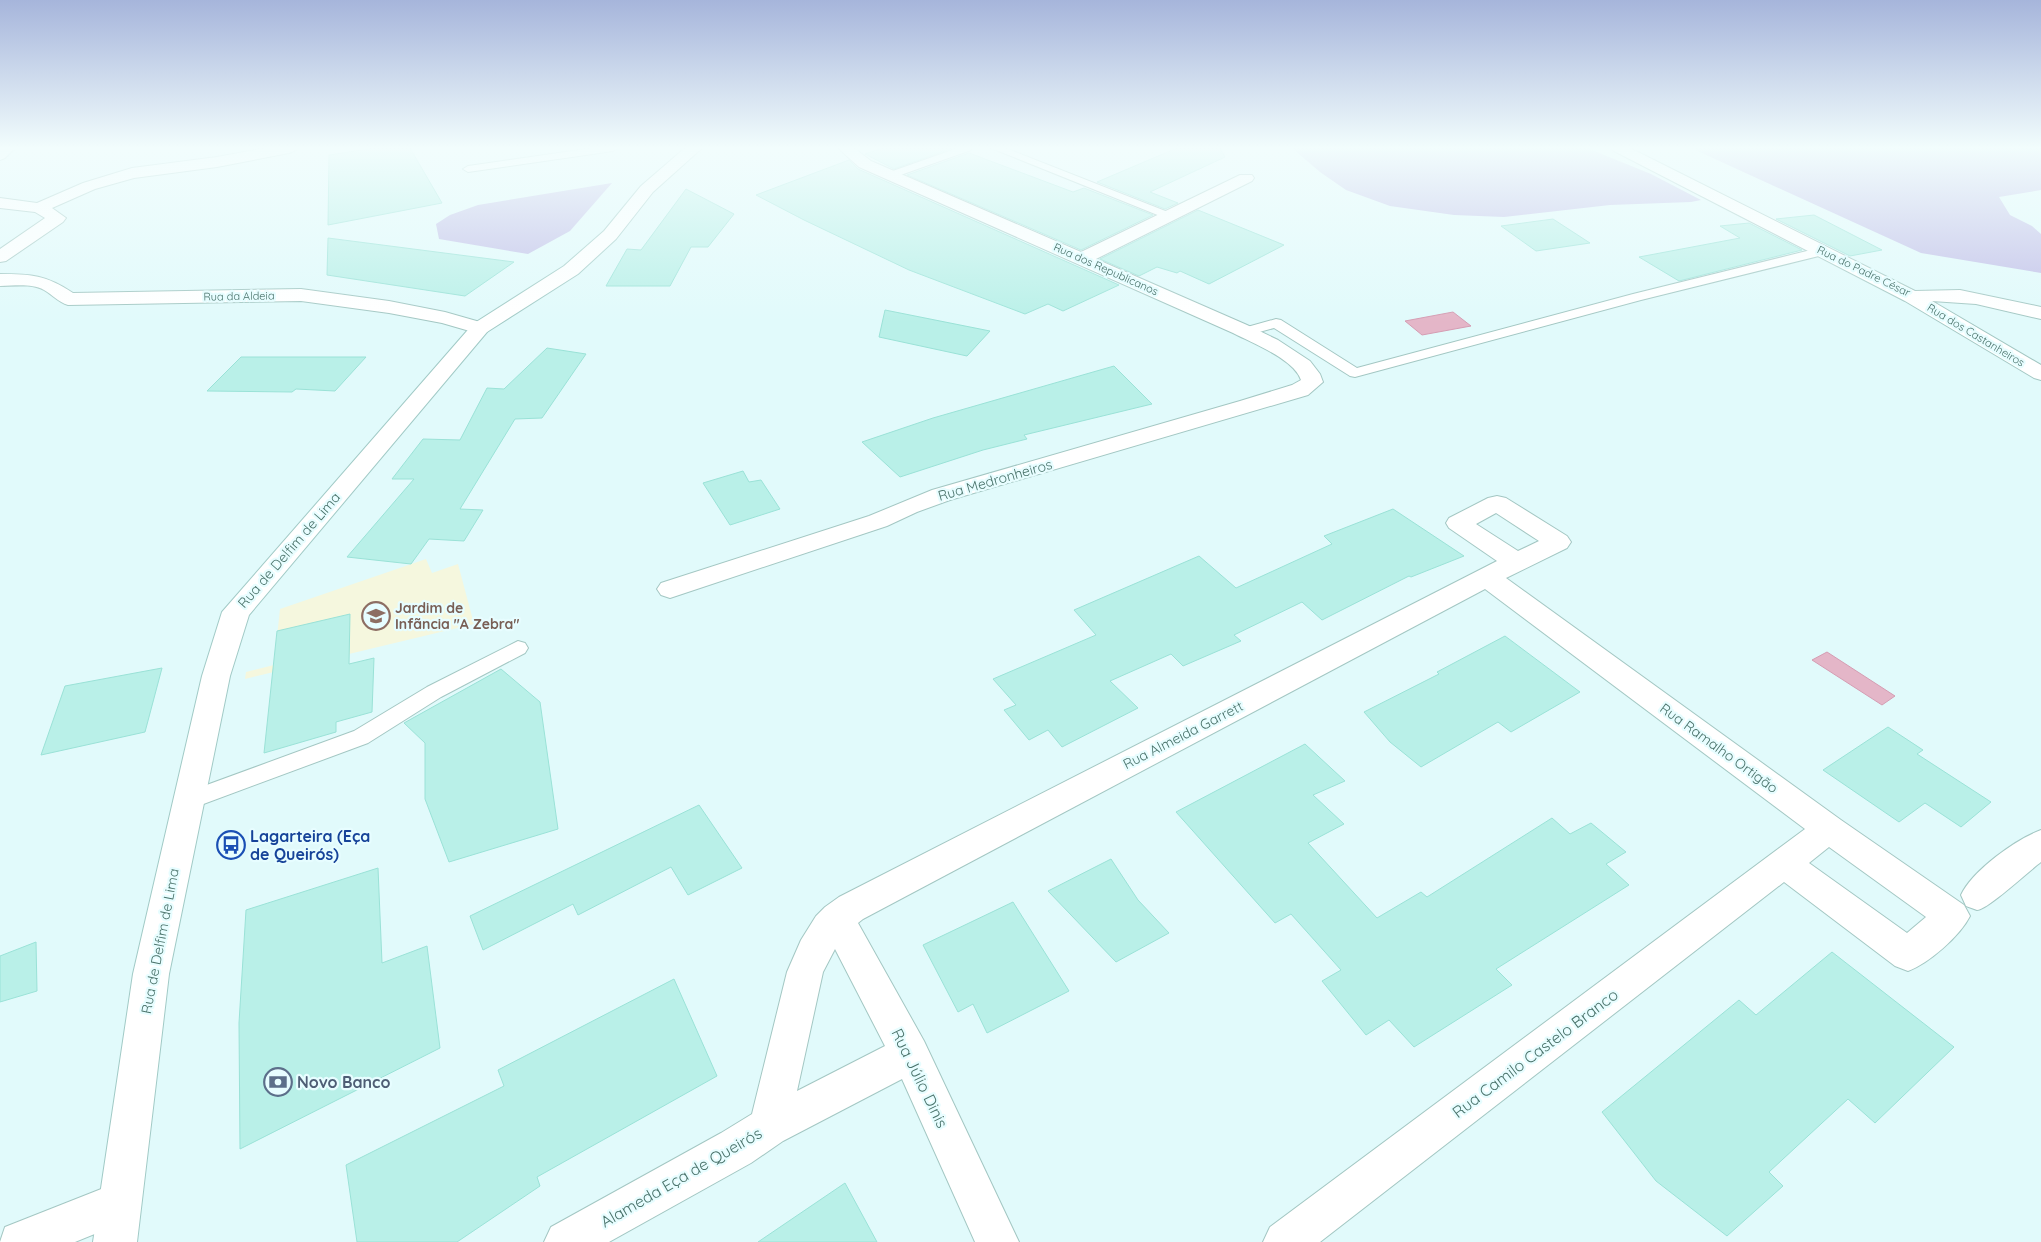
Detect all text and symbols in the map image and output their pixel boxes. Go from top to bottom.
street label: Rua dos Republicanos [1051,240,1161,298]
street label: Rua do Padre César [1815,242,1914,300]
street label: Rua da Aldeia [203,288,275,304]
street label: Rua dos Castanheiros [1925,300,2027,370]
street label: Rua Medronheiros [936,455,1054,505]
street label: Rua de Delfim de Lima [234,488,344,612]
place label: Jardim de Infãncia "A Zebra" [395,599,519,633]
school or university icon: Jardim de Infãncia "A Zebra" [361,601,391,631]
street label: Rua Almeida Garrett [1120,697,1246,773]
street label: Rua Ramalho Ortigão [1656,699,1782,797]
place label: Lagarteira (Eça de Queirós) [250,826,370,864]
bus stop icon: Lagarteira (Eça de Queirós) [216,830,246,860]
street label: Rua de Delfim de Lima [137,867,183,1015]
street label: Rua Camilo Castelo Branco [1448,984,1622,1122]
street label: Rua Júlio Dinis [887,1025,953,1131]
bank icon: Novo Banco [263,1067,293,1097]
place label: Novo Banco [297,1072,390,1092]
street label: Alameda Eça de Queirós [597,1123,765,1231]

